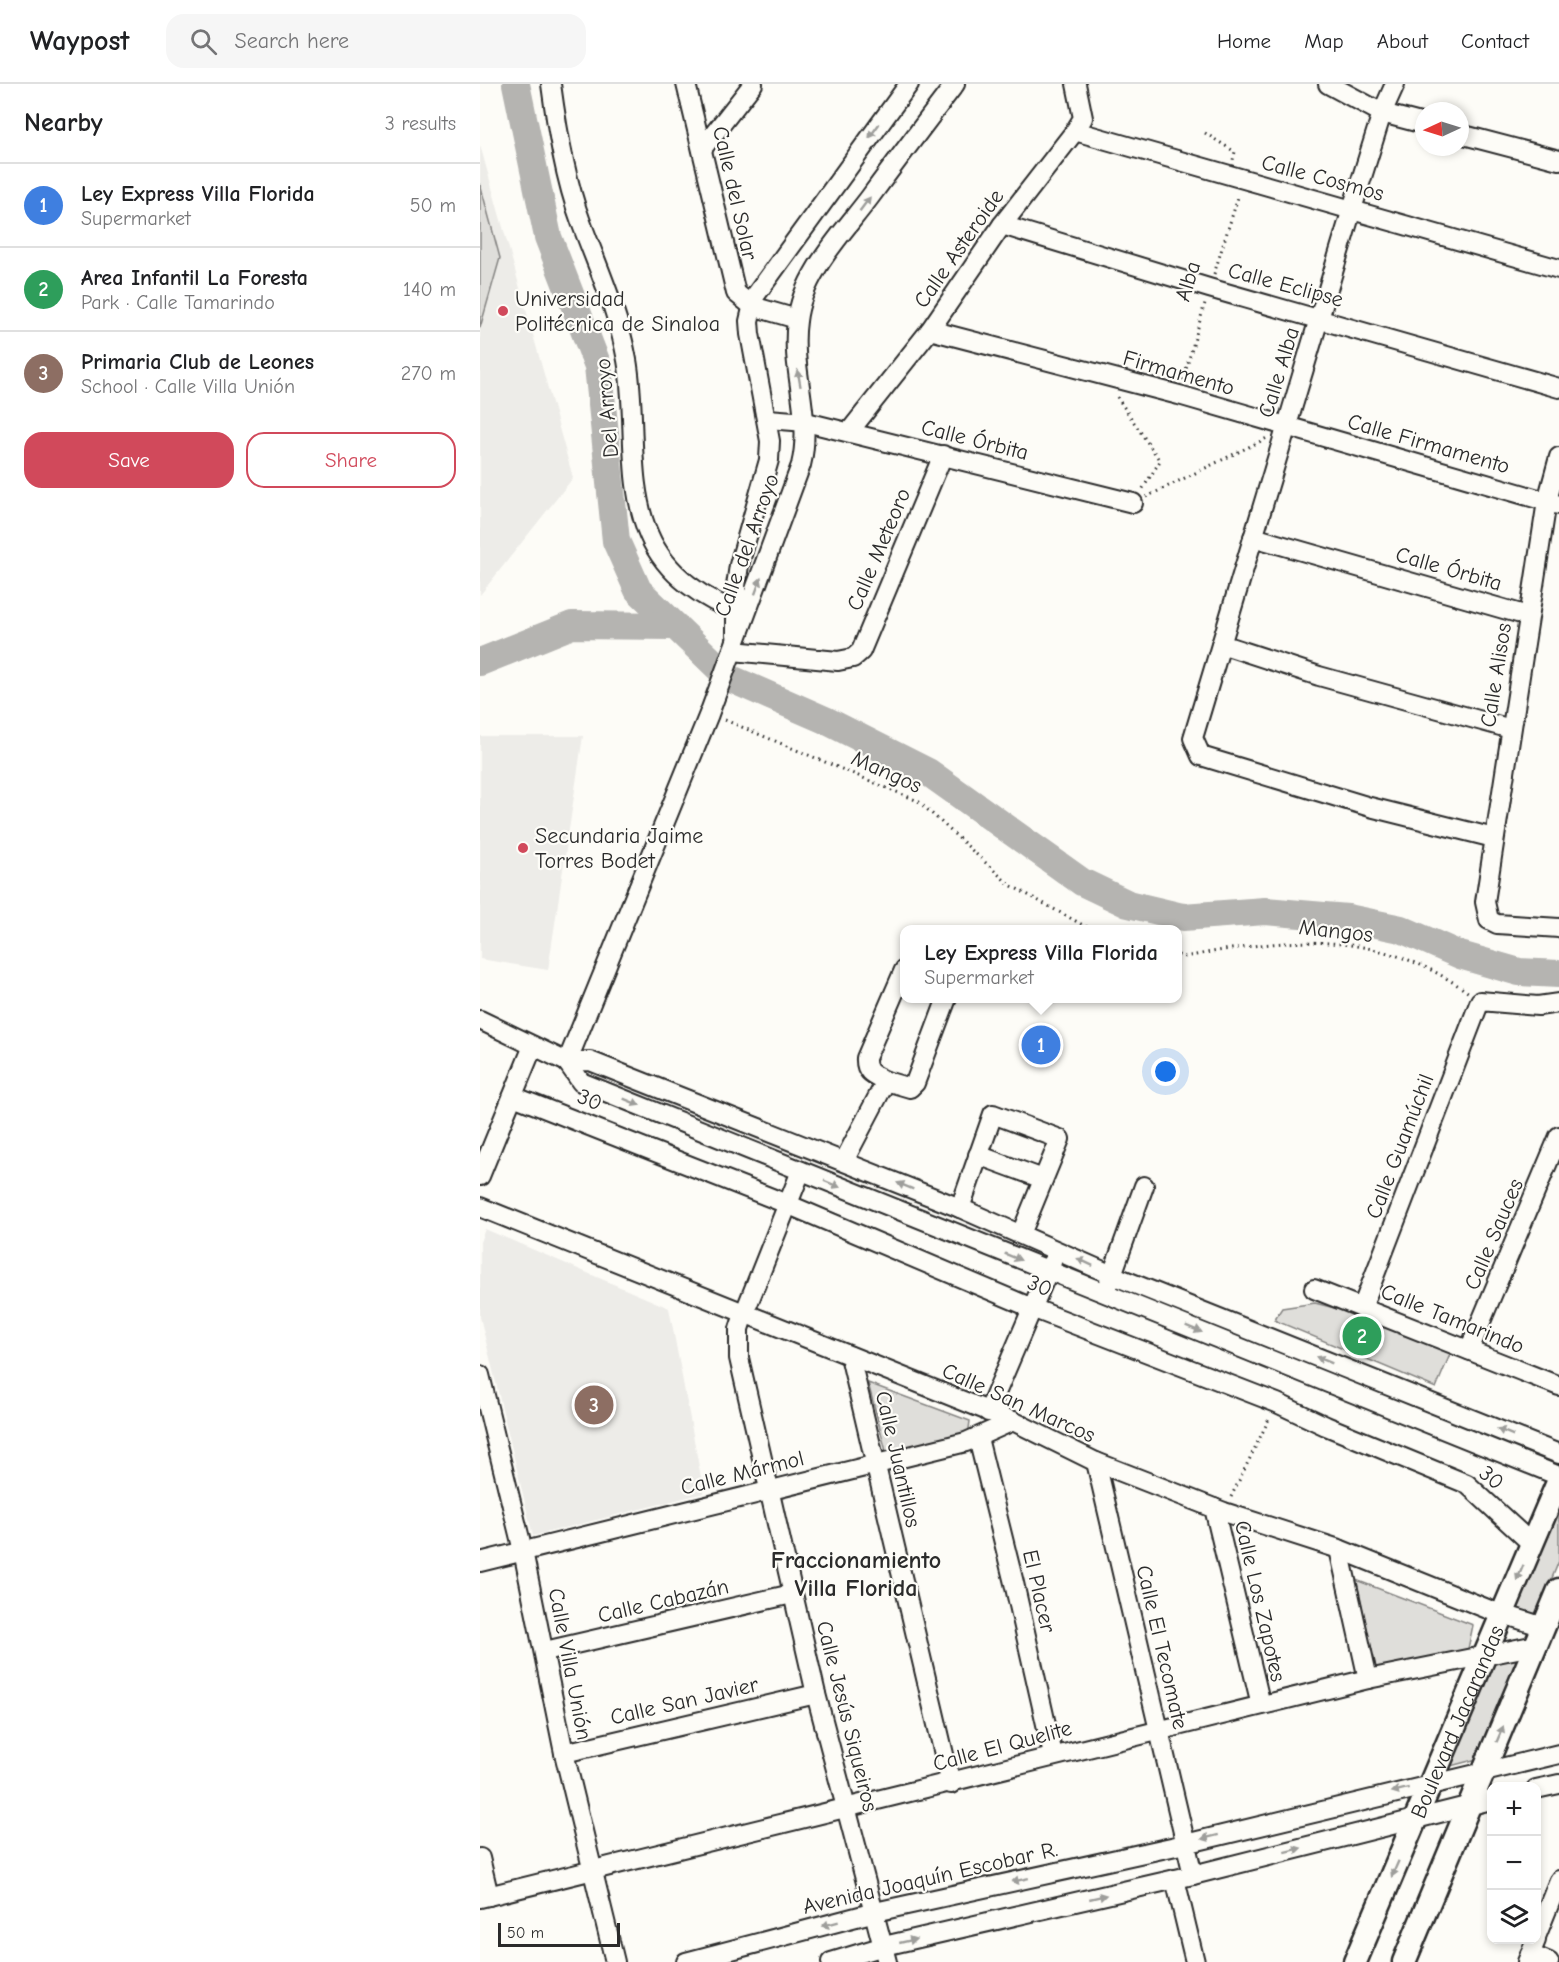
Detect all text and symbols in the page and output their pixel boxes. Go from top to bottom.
search box [166,14,586,68]
text: Waypost [30,25,130,57]
icon: search [187,25,220,58]
text: Search here [235,28,349,54]
text: Home [1217,29,1271,53]
text: Map [1304,29,1344,53]
text: About [1377,29,1428,53]
text: Contact [1461,29,1529,53]
north arrow [1415,102,1469,156]
text: Nearby [24,108,103,138]
text: 3 results [385,112,456,135]
street label: Calle del Solar [707,124,763,263]
one-way arrow [869,124,881,139]
street label: Calle Cosmos [1259,149,1387,207]
text: Ley Express Villa Florida [81,181,315,207]
street label: Calle Asteroide [908,184,1009,313]
text: 1 [40,194,47,217]
text: 50 m [410,194,456,217]
one-way arrow [859,196,871,212]
text: Supermarket [81,207,191,230]
street label: Calle Eclipse [1225,257,1346,313]
street label: Alba [1170,258,1206,305]
text: Area Infantil La Foresta [81,265,308,291]
text: 2 [39,278,48,301]
text: 140 m [403,278,456,301]
place label: Universidad Politécnica de Sinaloa [515,286,720,337]
text: Park · Calle Tamarindo [81,291,275,314]
marker: Universidad Politécnica de Sinaloa [496,304,510,318]
street label: Calle Alba [1253,324,1305,421]
street label: Firmamento [1120,345,1237,401]
text: Primaria Club de Leones [81,349,314,375]
street label: Del Arroyo [590,357,624,459]
text: 3 [39,362,48,385]
text: 270 m [401,362,456,385]
one-way arrow [794,369,803,388]
text: School · Calle Villa Unión [81,375,295,398]
street label: Calle Firmamento [1345,408,1513,480]
street label: Calle Órbita [918,414,1031,466]
button: Save [24,432,234,488]
button: Share [246,432,456,488]
street label: Calle del Arroyo [709,470,785,620]
street label: Calle Meteoro [841,484,916,615]
street label: Calle Órbita [1392,541,1505,597]
one-way arrow [753,577,763,595]
street label: Calle Alisos [1475,621,1517,729]
street label: Mangos [847,745,926,799]
place label: Secundaria Jaime Torres Bodet [535,823,703,874]
marker: Secundaria Jaime Torres Bodet [516,841,530,855]
street label: Mangos [1298,914,1374,948]
popup [900,925,1182,1003]
text: Ley Express Villa Florida [924,940,1158,966]
text: Supermarket [924,966,1034,989]
pin: 1 [1022,1022,1060,1068]
your location [1151,1057,1180,1086]
street label: Calle Guamúchil [1360,1070,1439,1222]
street label: 30 [573,1083,606,1117]
one-way arrow [624,1097,642,1107]
street label: Calle Sauces [1459,1175,1529,1294]
one-way arrow [824,1179,842,1189]
one-way arrow [896,1181,914,1191]
one-way arrow [1004,1253,1022,1262]
one-way arrow [1076,1258,1093,1267]
street label: 30 [1023,1269,1056,1303]
street label: Calle Tamarindo [1377,1278,1528,1360]
pin: 2 [1342,1314,1382,1358]
one-way arrow [1185,1325,1203,1334]
one-way arrow [1314,1355,1332,1365]
street label: Calle San Marcos [938,1357,1099,1448]
pin: 3 [574,1382,614,1428]
street label: Calle Juantillos [870,1388,926,1530]
one-way arrow [1495,1427,1513,1437]
street label: Calle Mármol [678,1445,807,1501]
street label: 30 [1474,1460,1509,1496]
street label: Calle Los Zapotes [1229,1518,1291,1684]
district label: Fraccionamiento Villa Florida [771,1546,941,1602]
street label: El Placer [1017,1547,1061,1635]
street label: Calle El Tecomate [1131,1563,1194,1732]
one-way arrow [1515,1564,1524,1582]
street label: Calle Cabazán [595,1573,731,1629]
street label: Calle Villa Unión [543,1586,597,1742]
street label: Calle Jesús Siqueiros [811,1618,883,1814]
street label: Boulevard Jacarandas [1405,1622,1510,1822]
street label: Calle San Javier [608,1671,761,1731]
street label: Calle El Quelite [930,1715,1075,1777]
one-way arrow [1496,1725,1505,1743]
map controls [1487,1782,1541,1944]
button: + [1487,1782,1541,1836]
one-way arrow [1390,1786,1409,1796]
one-way arrow [1201,1833,1220,1843]
street label: Avenida Joaquín Escobar R. [800,1836,1060,1920]
button: − [1487,1836,1541,1890]
one-way arrow [1284,1844,1302,1854]
one-way arrow [1390,1860,1400,1878]
one-way arrow [1010,1876,1029,1885]
button: layers [1487,1890,1541,1944]
one-way arrow [1089,1891,1107,1901]
scale bar [498,1920,620,1948]
one-way arrow [821,1920,839,1929]
text: 50 m [507,1924,544,1942]
one-way arrow [899,1935,917,1945]

